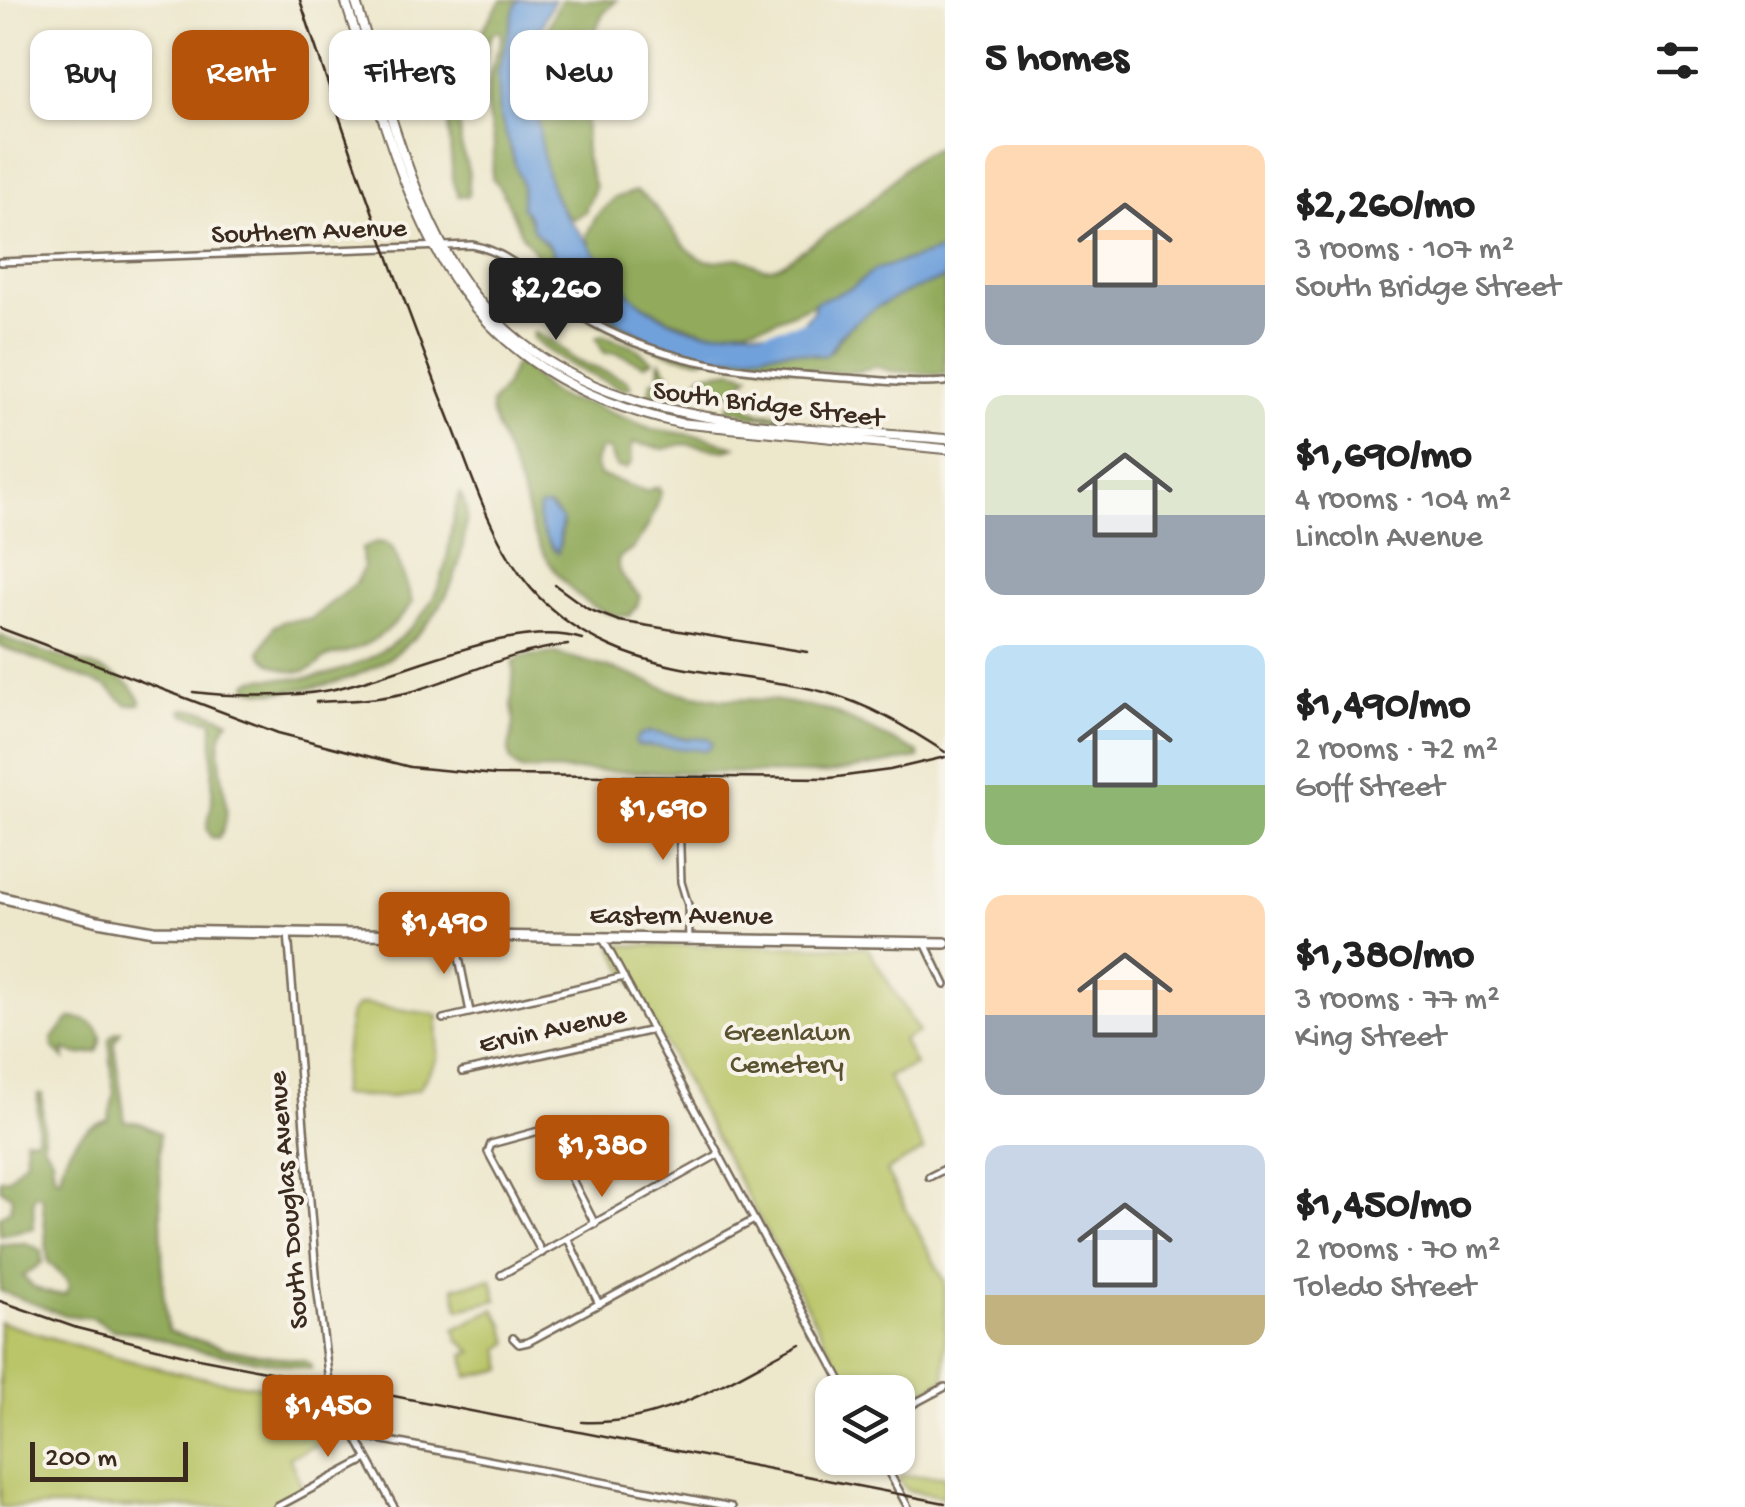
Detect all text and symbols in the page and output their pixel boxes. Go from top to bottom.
chip: Buy [30,30,152,120]
chip: Rent [172,30,309,120]
chip: Filters [329,30,490,120]
chip: New [510,30,648,120]
icon: filters [1650,33,1705,88]
text: 5 homes [985,36,1128,85]
text: $2,260/mo [1295,183,1475,232]
icon: home [1065,185,1185,305]
street label: Southern Avenue [211,213,408,253]
text: 3 rooms · 107 m² [1295,232,1514,270]
pin: $2,260 [475,258,637,343]
text: South Bridge Street [1295,270,1560,308]
text: $2,260 [511,271,601,309]
street label: South Bridge Street [651,375,888,437]
text: $1,690/mo [1295,433,1472,482]
icon: home [1065,435,1185,555]
text: 4 rooms · 104 m² [1295,482,1511,520]
text: Lincoln Avenue [1295,520,1482,558]
text: $1,490/mo [1295,683,1471,732]
icon: home [1065,685,1185,805]
text: 2 rooms · 72 m² [1295,732,1498,770]
text: Goff Street [1295,770,1444,808]
pin: $1,690 [582,778,744,863]
text: $1,690 [619,791,707,829]
pin: $1,490 [363,892,525,977]
street label: Eastern Avenue [589,901,773,934]
text: $1,490 [401,905,487,943]
text: $1,380/mo [1295,933,1474,982]
icon: home [1065,935,1185,1055]
text: 3 rooms · 77 m² [1295,982,1500,1020]
street label: Ervin Avenue [476,999,630,1063]
park label: Greenlawn Cemetery [724,1018,851,1083]
text: King Street [1295,1020,1446,1058]
street label: South Douglas Avenue [262,1069,318,1330]
pin: $1,380 [521,1115,683,1200]
text: $1,380 [557,1128,647,1166]
text: $1,450/mo [1295,1183,1472,1232]
icon: home [1065,1185,1185,1305]
text: 2 rooms · 70 m² [1295,1232,1500,1270]
text: Toledo Street [1295,1270,1476,1308]
pin: $1,450 [247,1375,409,1460]
map controls [815,1375,915,1475]
button: layers [815,1375,915,1475]
text: $1,450 [284,1388,372,1426]
scale bar [30,1437,188,1482]
text: 200 m [45,1443,117,1476]

